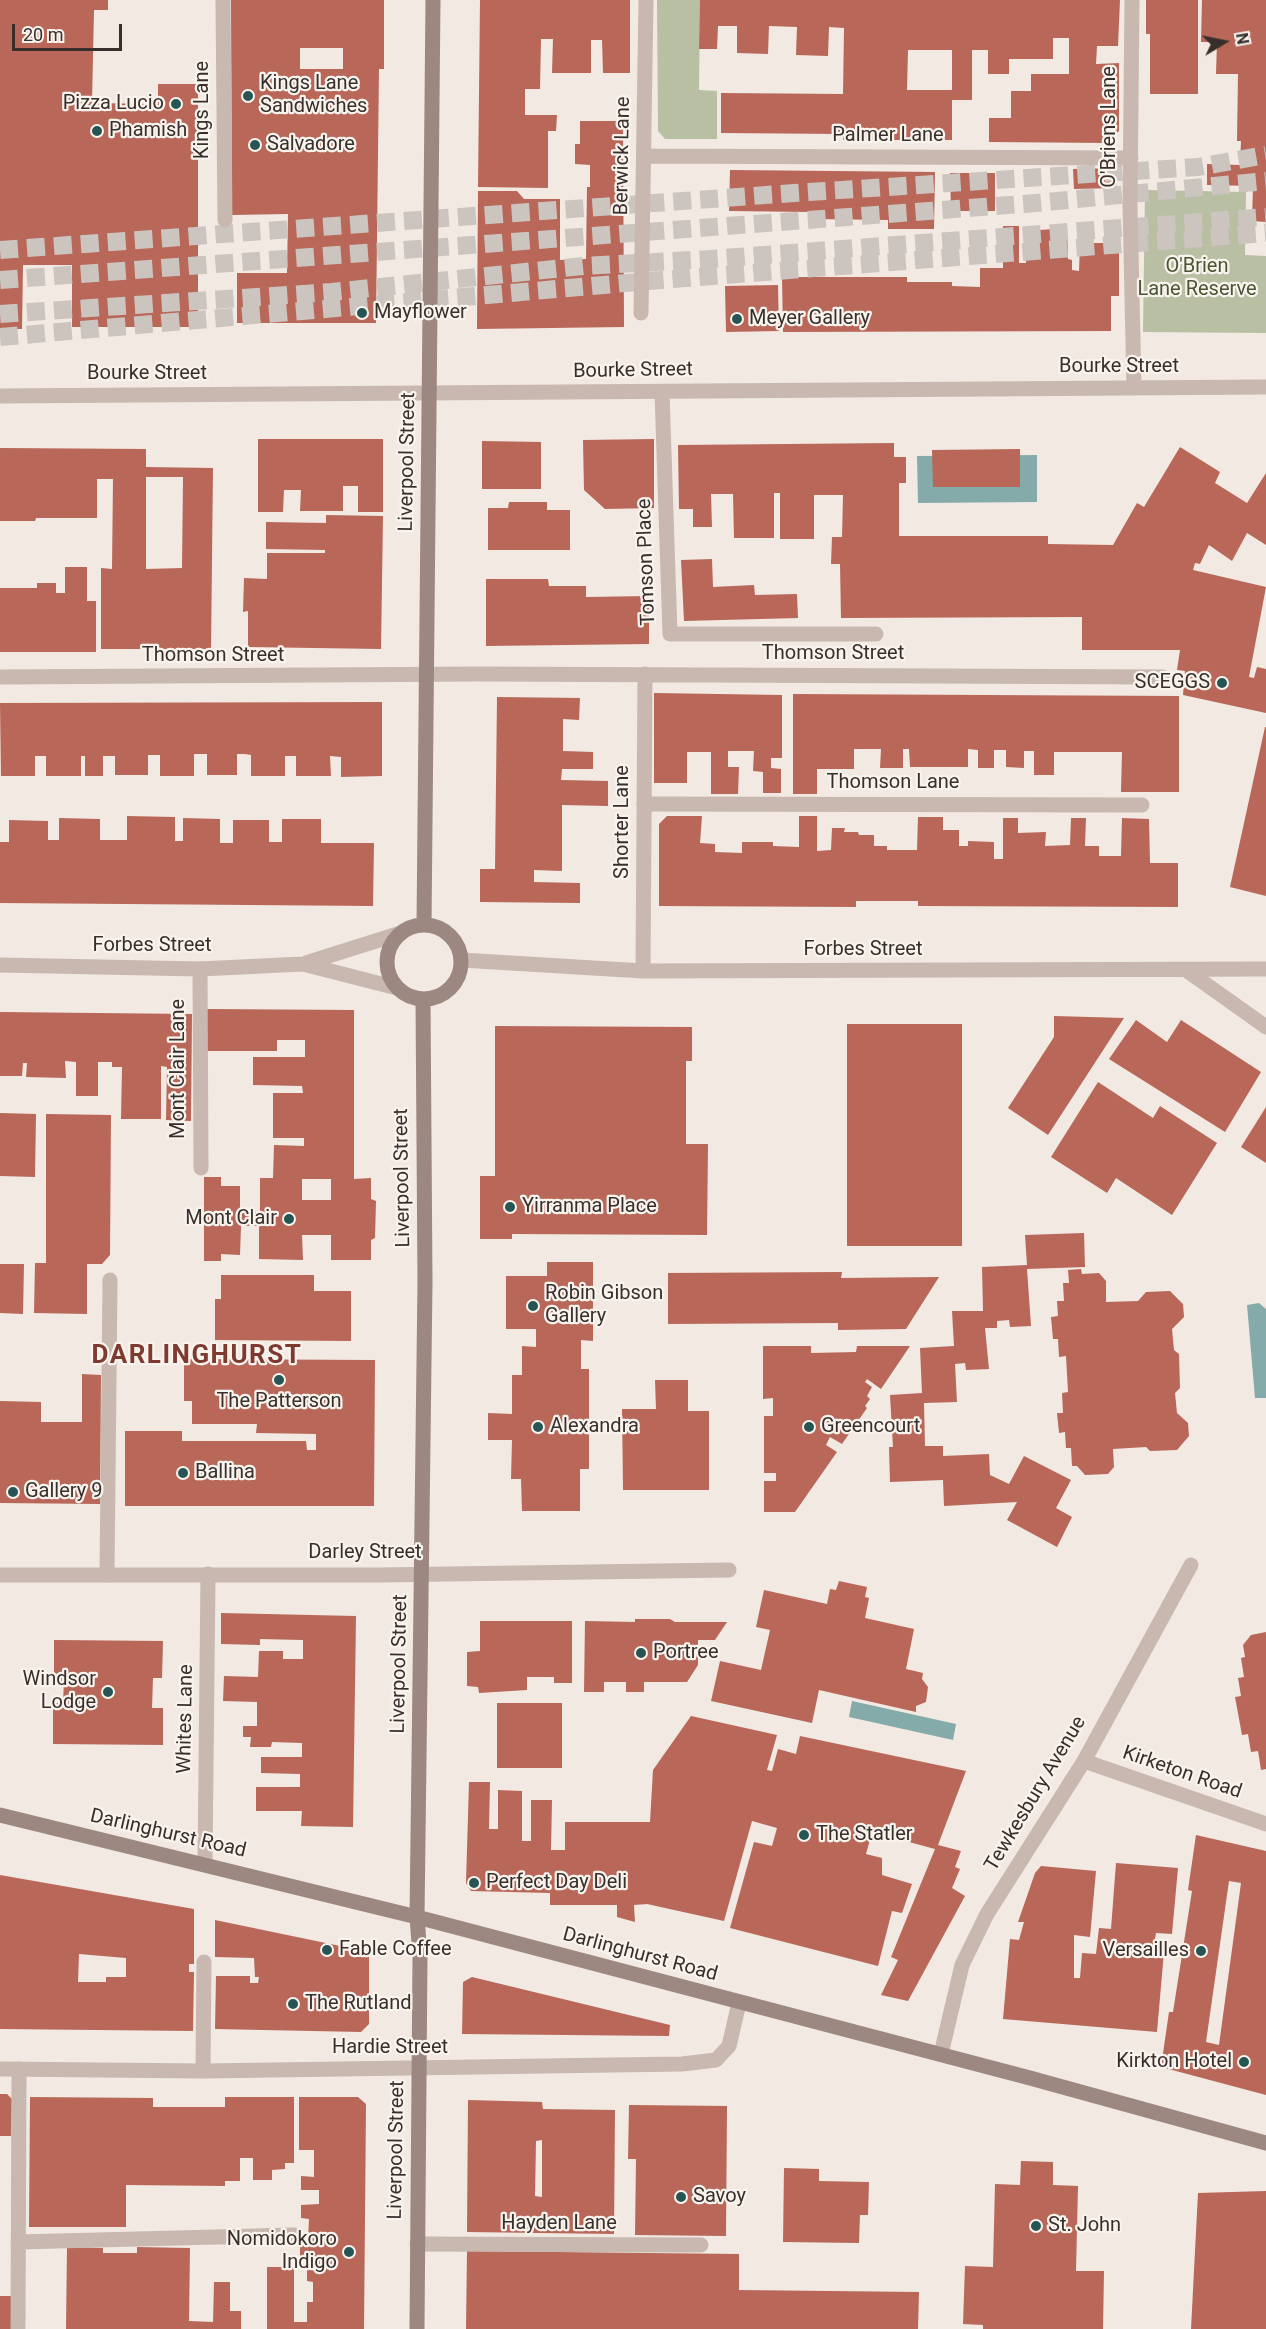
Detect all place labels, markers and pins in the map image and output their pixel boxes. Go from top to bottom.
place label: Kings Lane Sandwiches [260,72,367,119]
marker: Kings Lane Sandwiches [241,89,255,103]
place label: Pizza Lucio [63,92,164,116]
marker: Pizza Lucio [169,97,183,111]
place label: Phamish [109,119,187,143]
marker: Phamish [90,124,104,138]
place label: Salvadore [267,133,355,157]
marker: Salvadore [248,138,262,152]
place label: Mayflower [374,301,467,325]
marker: Mayflower [355,306,369,320]
place label: Meyer Gallery [749,307,870,331]
marker: Meyer Gallery [730,312,744,326]
place label: SCEGGS [1135,671,1210,695]
marker: SCEGGS [1215,676,1229,690]
place label: Yirranma Place [522,1195,657,1219]
marker: Yirranma Place [503,1200,517,1214]
place label: Mont Clair [185,1207,277,1231]
marker: Mont Clair [282,1212,296,1226]
place label: Robin Gibson Gallery [545,1282,663,1329]
marker: Robin Gibson Gallery [526,1299,540,1313]
marker: The Patterson [272,1373,286,1387]
place label: The Patterson [216,1390,342,1414]
place label: Alexandra [550,1415,639,1439]
place label: Greencourt [821,1415,920,1439]
marker: Alexandra [531,1420,545,1434]
marker: Greencourt [802,1420,816,1434]
place label: Ballina [195,1461,255,1485]
marker: Ballina [176,1466,190,1480]
place label: Gallery 9 [25,1480,102,1504]
marker: Gallery 9 [6,1485,20,1499]
place label: Portree [653,1641,719,1665]
marker: Portree [634,1646,648,1660]
place label: Windsor Lodge [23,1668,96,1715]
marker: Windsor Lodge [101,1685,115,1699]
place label: The Statler [816,1823,913,1847]
marker: The Statler [797,1828,811,1842]
place label: Perfect Day Deli [486,1871,627,1895]
marker: Perfect Day Deli [467,1876,481,1890]
place label: Fable Coffee [339,1938,452,1962]
place label: Versailles [1103,1939,1189,1963]
marker: Fable Coffee [320,1943,334,1957]
marker: Versailles [1194,1944,1208,1958]
place label: The Rutland [305,1992,411,2016]
marker: The Rutland [286,1997,300,2011]
place label: Kirkton Hotel [1116,2050,1232,2074]
marker: Kirkton Hotel [1237,2055,1251,2069]
place label: Savoy [693,2185,746,2209]
marker: Savoy [674,2190,688,2204]
place label: St. John [1048,2214,1121,2238]
marker: St. John [1029,2219,1043,2233]
place label: Nomidokoro Indigo [227,2228,337,2275]
marker: Nomidokoro Indigo [342,2245,356,2259]

